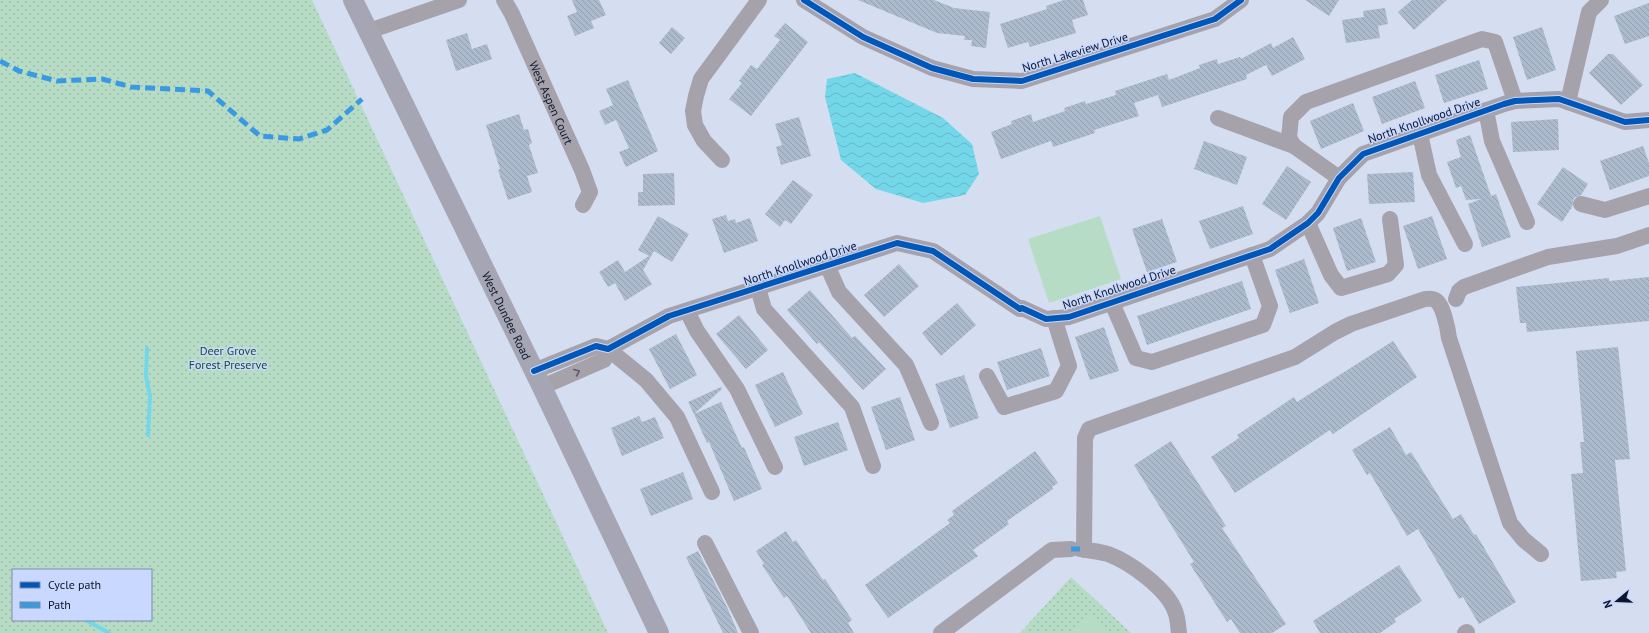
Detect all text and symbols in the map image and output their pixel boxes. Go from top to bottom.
street label: North Lakeview Drive [1020,29,1130,75]
street label: West Aspen Court [526,58,577,146]
street label: North Knollwood Drive [1366,94,1482,146]
street label: North Knollwood Drive [742,238,858,288]
street label: North Knollwood Drive [1061,262,1177,312]
street label: West Dundee Road [479,269,535,362]
park label: Deer Grove Forest Preserve [189,343,267,372]
one-way arrow [573,369,581,377]
legend [12,569,152,621]
text: Cycle path [48,577,101,592]
north arrow [1597,581,1637,621]
text: Path [48,597,71,612]
text: N [1600,599,1615,610]

